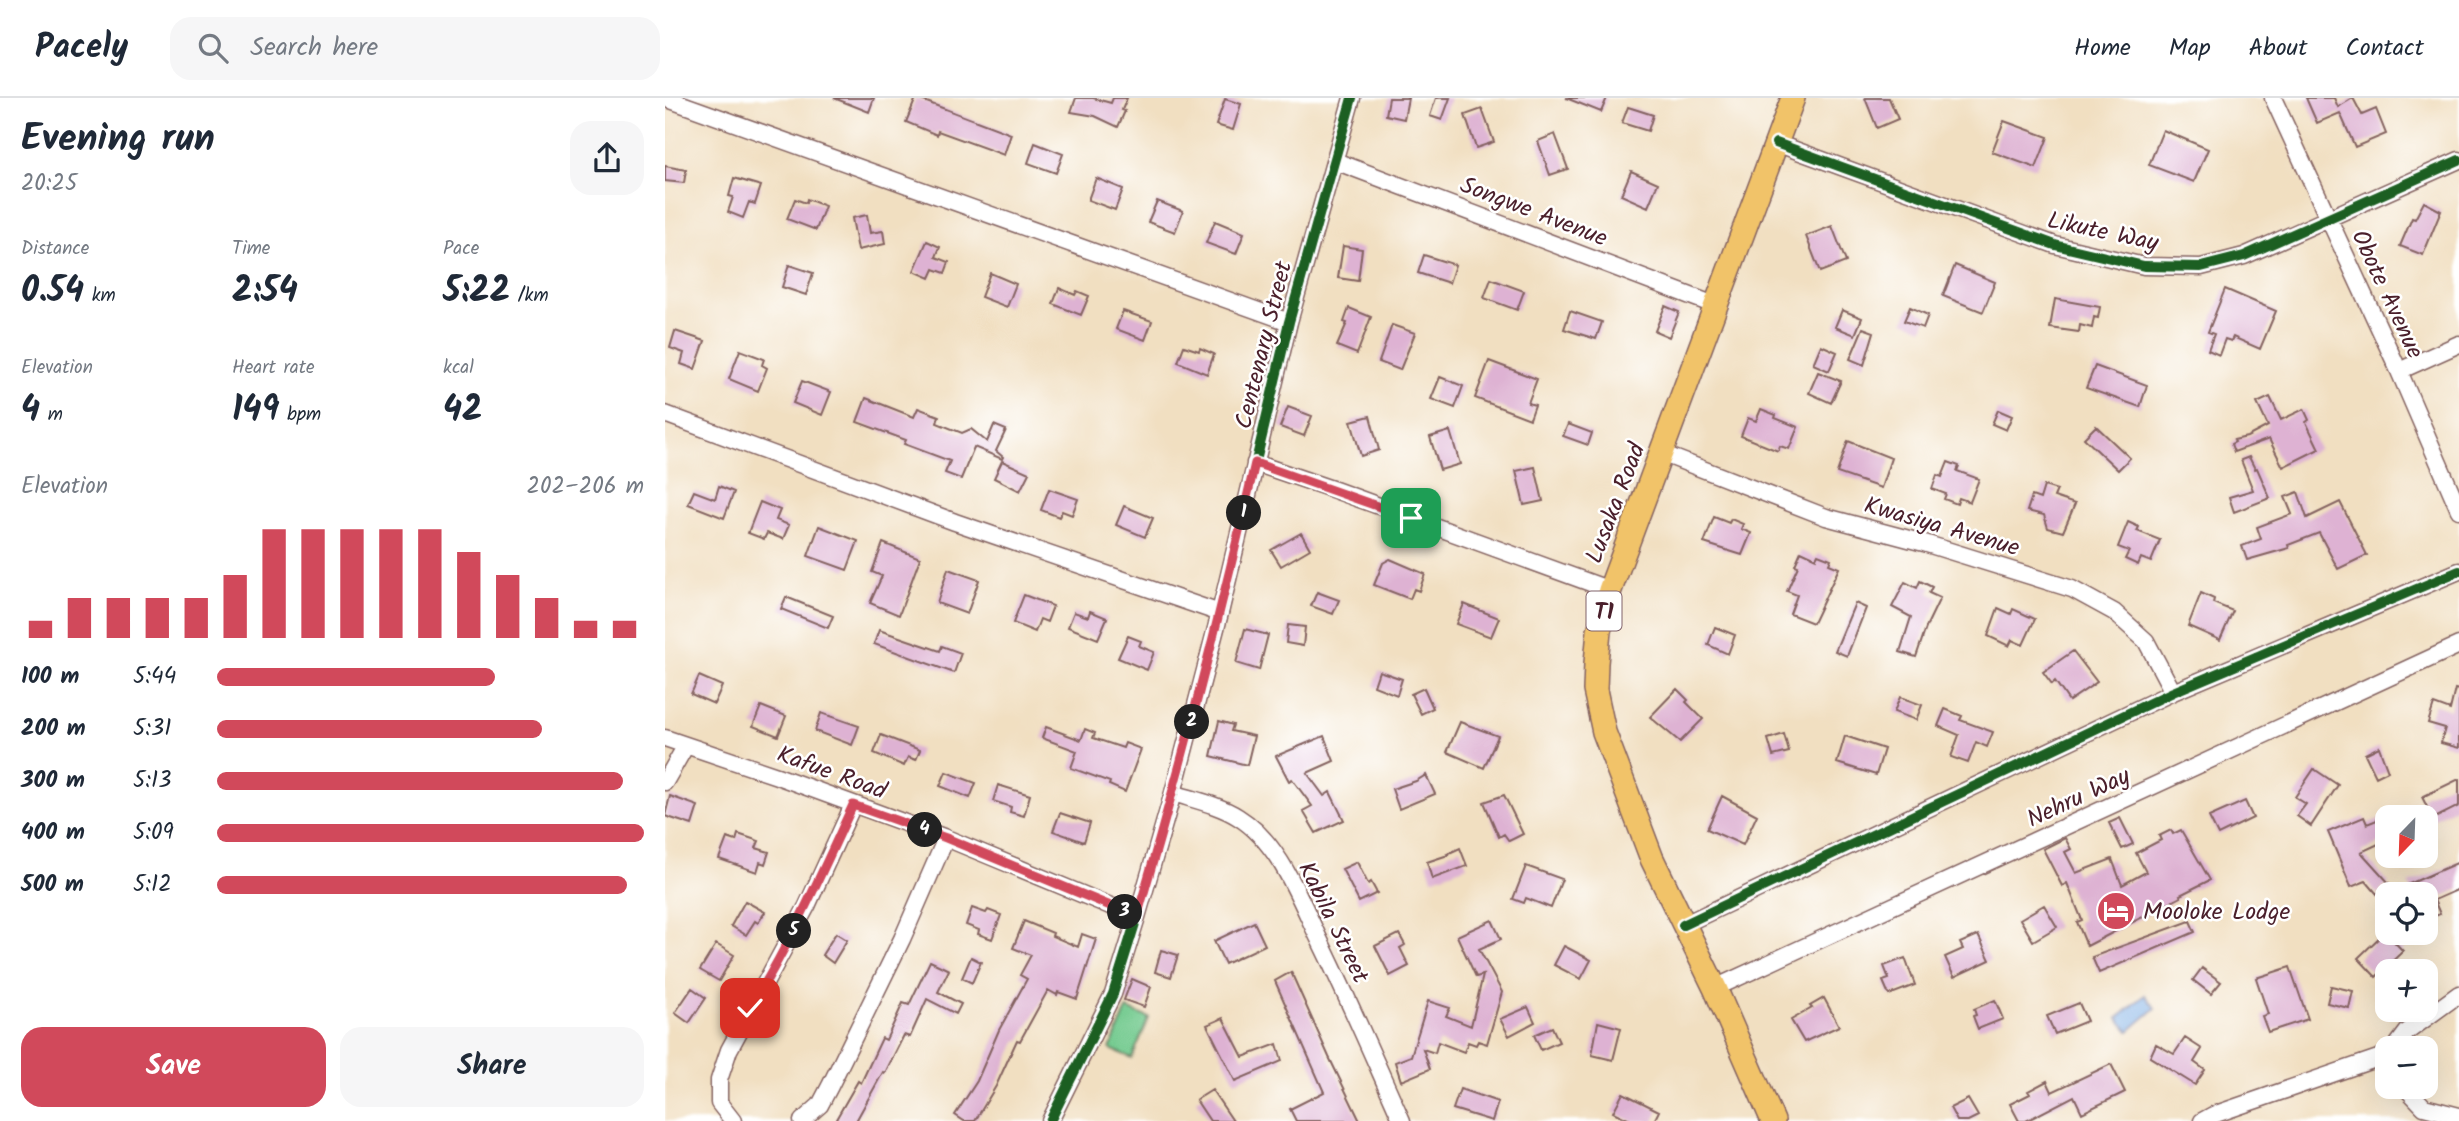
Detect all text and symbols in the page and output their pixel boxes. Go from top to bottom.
search box [170,17,660,80]
text: Pacely [35,22,128,75]
text: Search here [250,27,378,69]
icon: search [194,29,232,67]
text: Home [2074,29,2131,68]
text: Map [2169,29,2211,68]
text: About [2249,29,2307,68]
text: Contact [2345,29,2424,68]
text: Evening run [21,110,215,170]
button: share [570,121,644,195]
text: 20:25 [21,166,77,202]
street label: Songwe Avenue [1454,166,1613,258]
street label: Likute Way [2044,202,2163,263]
street label: Obote Avenue [2340,224,2434,366]
text: Distance [21,234,89,264]
text: Time [232,234,270,264]
text: Pace [443,234,479,264]
street label: Centenary Street [1225,257,1304,433]
text: 0.54 [21,264,84,320]
text: 2:54 [232,264,298,320]
text: 5:22 [443,264,510,320]
text: km [84,281,116,311]
text: /km [510,281,549,311]
text: Elevation [21,353,93,383]
text: Heart rate [232,353,315,383]
text: kcal [443,353,474,383]
text: 4 [21,383,40,439]
text: 149 [232,383,279,439]
text: 42 [443,383,482,439]
text: m [40,400,63,430]
text: bpm [279,400,321,430]
street label: Lusaka Road [1576,437,1658,570]
text: Elevation [21,469,108,505]
text: 202–206 m [527,469,644,505]
street label: Kwasiya Avenue [1859,487,2024,568]
pin [1381,488,1441,548]
pin: 1 [1227,496,1261,530]
text: 1 [1241,497,1246,527]
icon: arrive [1392,499,1430,537]
road number: T1 [1587,592,1621,631]
text: 100 m [21,659,79,695]
text: 5:44 [133,659,176,695]
pin: 2 [1175,704,1209,740]
text: 2 [1186,706,1197,736]
text: 200 m [21,711,86,747]
text: 5:31 [133,711,171,747]
street label: Kafue Road [771,735,893,812]
street label: Nehru Way [2020,757,2138,839]
text: 300 m [21,763,85,799]
text: 5:13 [133,763,171,799]
north arrow [2375,805,2438,868]
map controls [2375,805,2438,1099]
pin: 4 [908,812,943,848]
text: 4 [919,814,930,844]
text: 400 m [21,815,85,851]
text: 5:09 [133,815,174,851]
street label: Kabila Street [1286,855,1379,991]
text: 500 m [21,867,84,903]
text: 5:12 [133,867,172,903]
button: locate [2375,882,2438,945]
hotel icon: Mooloke Lodge [2095,890,2137,932]
place label: Mooloke Lodge [2143,893,2290,932]
pin: 3 [1107,894,1142,930]
text: 3 [1119,896,1130,926]
pin: 5 [776,914,811,948]
text: 5 [789,915,798,945]
button: + [2375,959,2438,1022]
pin [720,978,780,1038]
icon: check [731,989,769,1027]
button: Save [21,1027,326,1107]
button: Share [340,1027,644,1107]
button: − [2375,1036,2438,1099]

